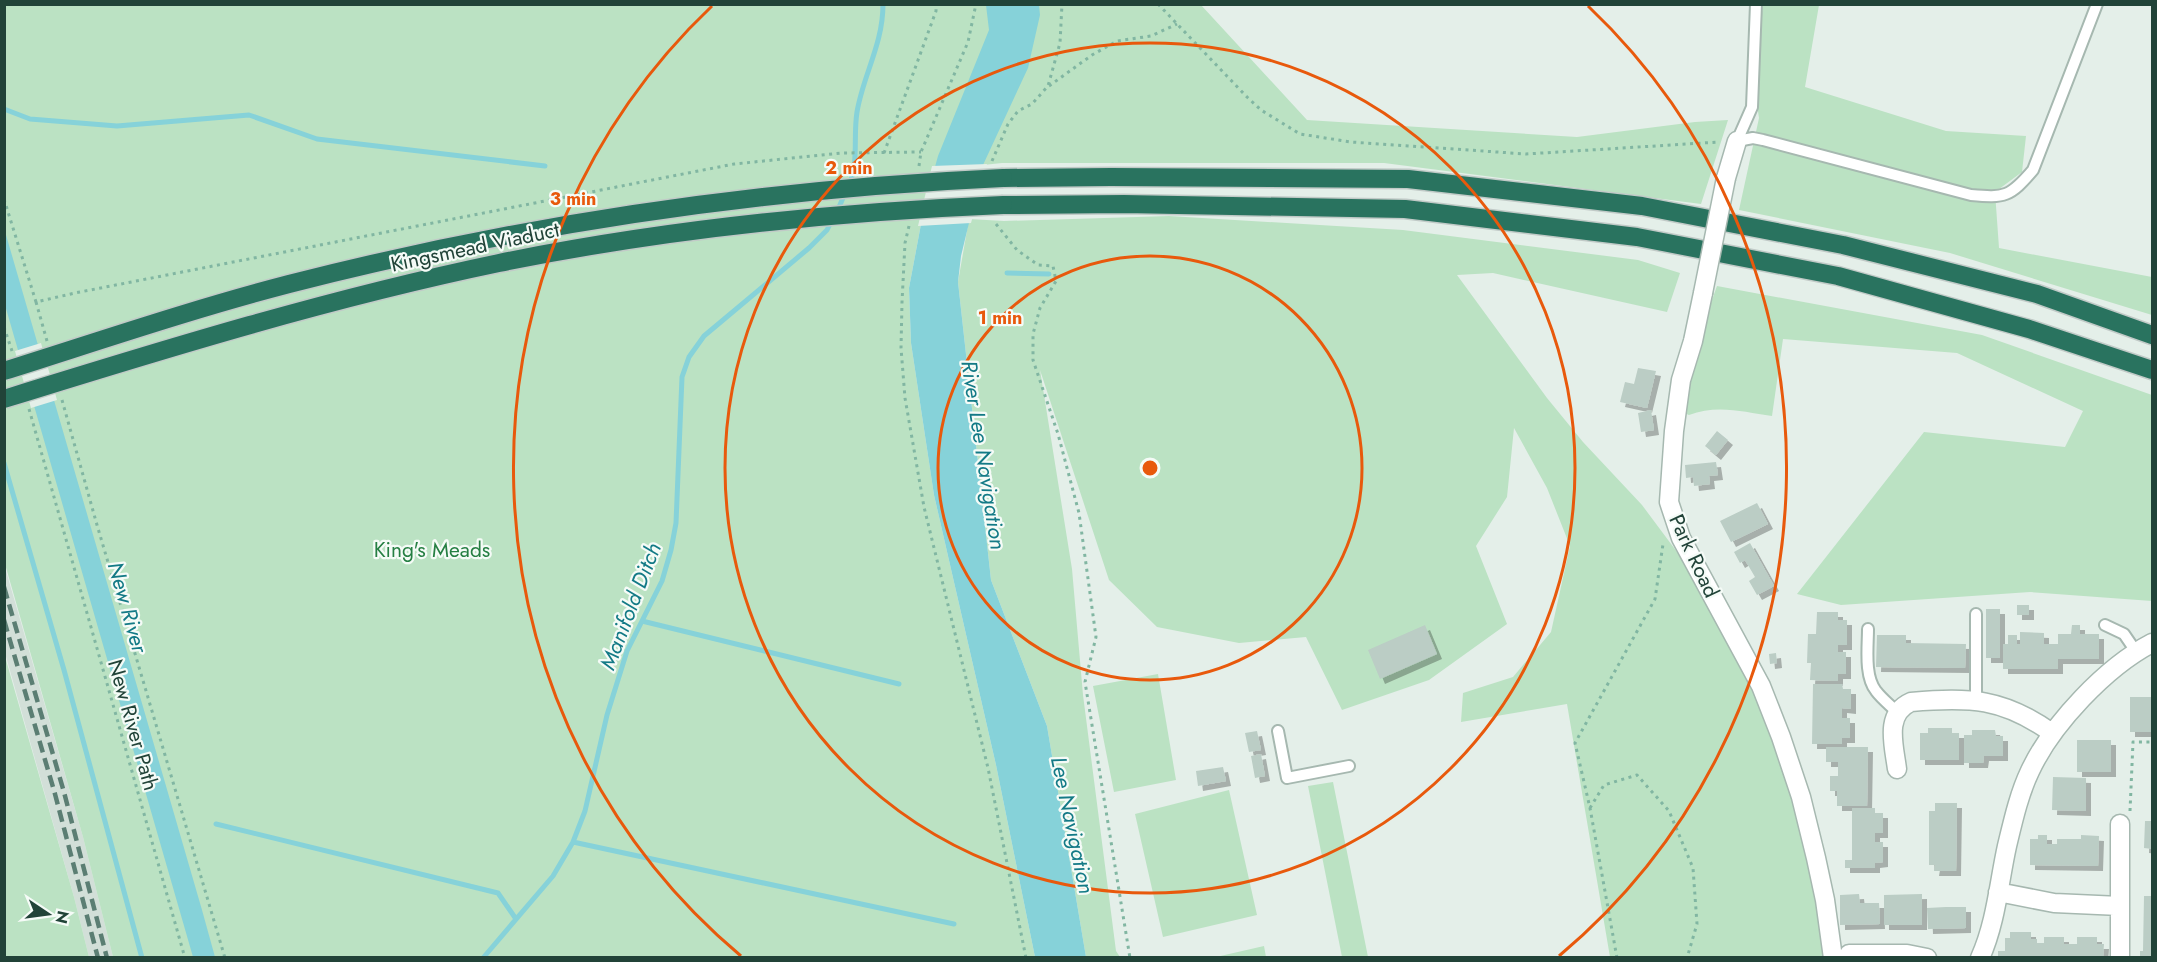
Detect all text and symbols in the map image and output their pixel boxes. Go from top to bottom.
text: 2 min [825,155,873,181]
text: 3 min [550,186,596,212]
street label: Kingsmead Viaduct [388,214,562,280]
text: 1 min [978,305,1022,331]
water label: River Lee Navigation [953,358,1015,552]
centre of rings [1140,458,1160,478]
street label: Park Road [1662,509,1726,603]
park label: King's Meads [374,535,490,565]
water label: Manifold Ditch [591,538,669,674]
water label: New River [100,558,157,658]
street label: New River Path [100,656,166,794]
water label: Lee Navigation [1043,753,1103,897]
north arrow [18,884,78,944]
text: N [49,908,75,926]

